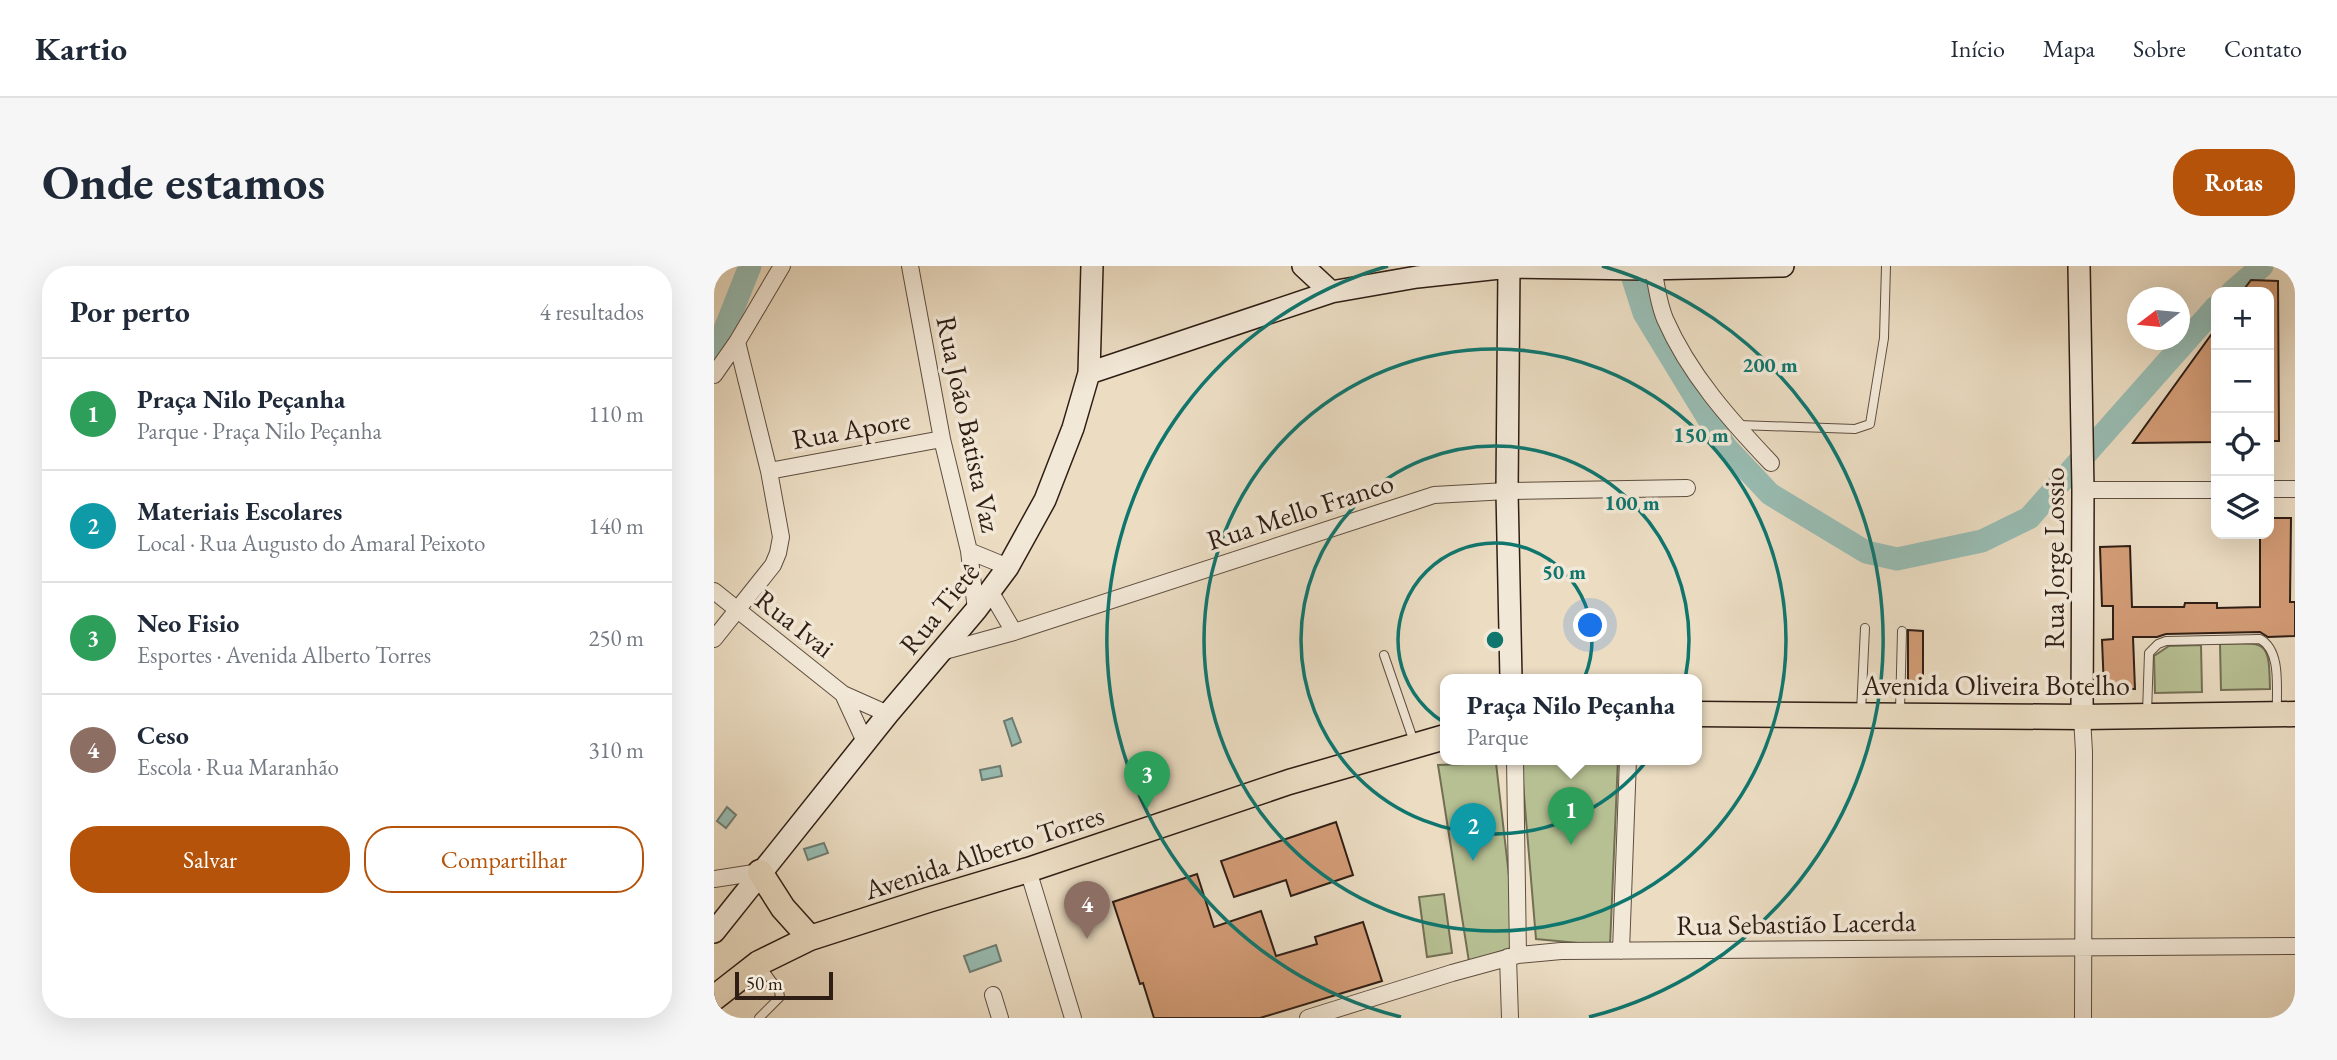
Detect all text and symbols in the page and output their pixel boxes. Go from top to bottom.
text: Kartio [35,27,127,70]
text: Início [1951,33,2005,64]
text: Mapa [2043,33,2095,64]
text: Sobre [2133,33,2186,64]
text: Contato [2224,33,2302,64]
button: Rotas [2173,149,2295,216]
text: Onde estamos [42,150,325,214]
north arrow [2127,287,2190,350]
map controls [2211,287,2274,539]
button: + [2211,287,2274,350]
text: Por perto [70,292,190,331]
text: 4 resultados [540,297,644,327]
street label: Rua João Batista Vaz [929,313,1010,536]
button: − [2211,350,2274,413]
text: 200 m [1742,351,1798,378]
text: Praça Nilo Peçanha [137,382,345,416]
text: 1 [87,399,99,429]
text: 110 m [588,399,644,429]
street label: Rua Apore [789,401,913,457]
button: locate [2211,413,2274,476]
text: Parque · Praça Nilo Peçanha [137,416,382,446]
text: 150 m [1673,421,1729,448]
street label: Rua Mello Franco [1202,464,1398,558]
street label: Rua Jorge Lossio [2036,467,2072,649]
button: layers [2211,476,2274,539]
text: 100 m [1604,489,1660,516]
text: Materiais Escolares [137,494,342,528]
text: 2 [87,511,99,541]
text: 140 m [588,511,644,541]
text: Local · Rua Augusto do Amaral Peixoto [137,528,485,558]
street label: Rua Tietê [891,555,987,661]
text: 50 m [1542,558,1586,585]
street label: Rua Ivai [748,581,842,665]
text: Neo Fisio [137,606,239,640]
your location [1573,608,1607,642]
text: 3 [87,623,99,653]
text: 250 m [588,623,644,653]
centre of rings [1483,628,1507,652]
text: Esportes · Avenida Alberto Torres [137,640,431,670]
street label: Avenida Oliveira Botelho [1861,667,2130,703]
popup [1440,674,1702,765]
text: Praça Nilo Peçanha [1467,688,1675,722]
text: Ceso [137,718,189,752]
text: Parque [1467,722,1528,752]
text: 4 [87,735,99,765]
text: 310 m [588,735,644,765]
pin: 3 [1124,751,1170,809]
text: Escola · Rua Maranhão [137,752,339,782]
pin: 1 [1548,787,1594,845]
street label: Avenida Alberto Torres [859,796,1108,908]
pin: 2 [1450,803,1496,861]
button: Salvar [70,826,350,893]
button: Compartilhar [364,826,644,893]
pin: 4 [1064,881,1110,939]
street label: Rua Sebastião Lacerda [1676,903,1917,943]
scale bar [735,969,833,1001]
text: 50 m [746,971,783,996]

